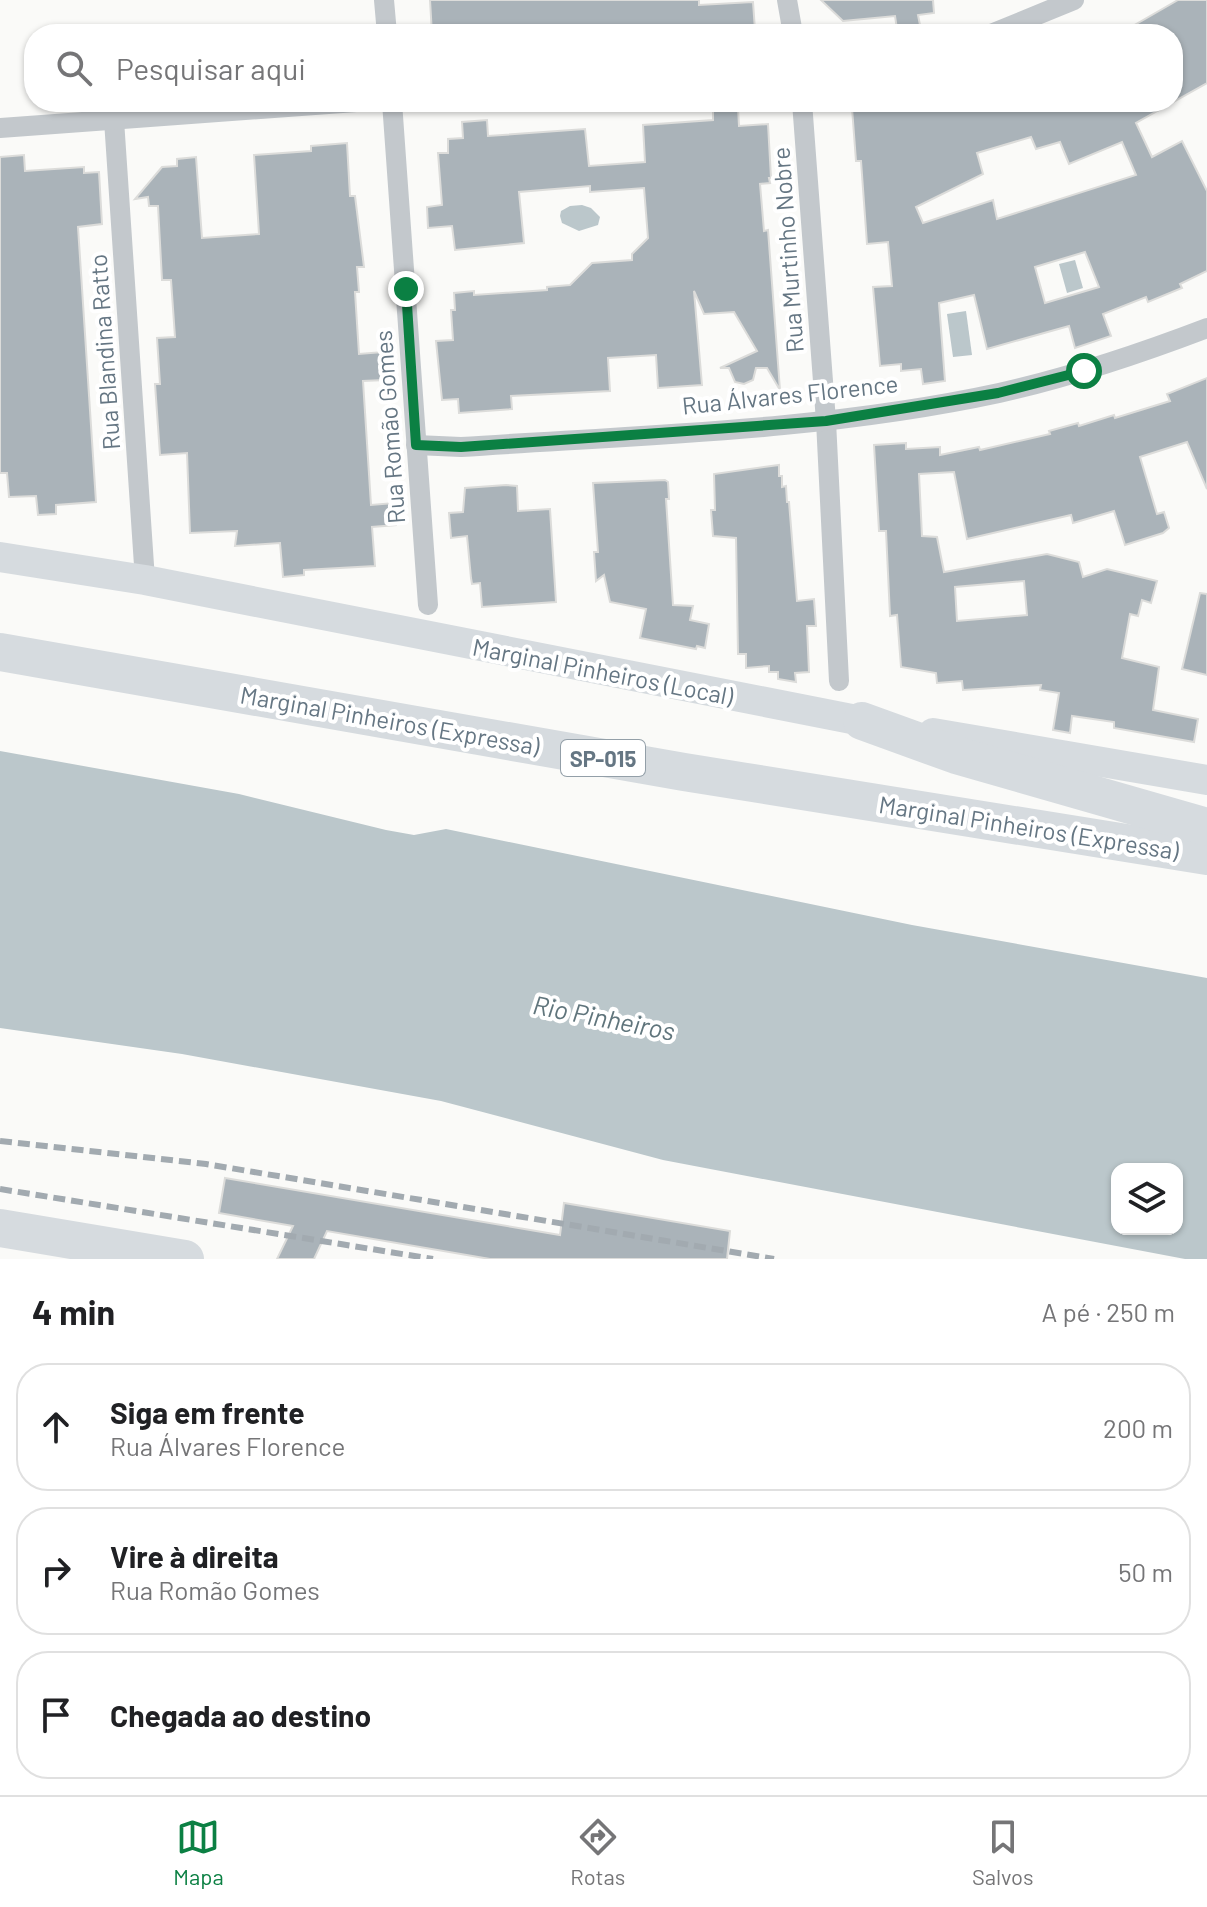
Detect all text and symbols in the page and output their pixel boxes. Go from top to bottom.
search box [24,24,1183,112]
icon: search [52,46,96,90]
text: Pesquisar aqui [116,50,306,86]
street label: Rua Murtinho Nobre [765,146,809,354]
street label: Rua Blandina Ratto [83,253,125,451]
route end [388,271,424,307]
street label: Rua Romão Gomes [368,329,410,525]
route start [1066,353,1102,389]
street label: Rua Álvares Florence [680,368,900,420]
street label: Marginal Pinheiros (Local) [470,632,736,711]
street label: Marginal Pinheiros (Expressa) [238,679,543,761]
road number: SP-015 [561,740,645,776]
street label: Marginal Pinheiros (Expressa) [877,789,1182,865]
water label: Rio Pinheiros [530,988,678,1046]
map controls [1111,1163,1183,1235]
button: layers [1111,1163,1183,1235]
text: 4 min [32,1291,115,1332]
text: A pé · 250 m [1041,1296,1175,1327]
text: Siga em frente [110,1394,305,1430]
icon: ahead [34,1405,78,1449]
text: 200 m [1103,1412,1173,1443]
text: Rua Álvares Florence [110,1430,345,1461]
text: Vire à direita [110,1538,279,1574]
icon: right [34,1549,78,1593]
text: 50 m [1118,1556,1173,1587]
text: Rua Romão Gomes [110,1574,320,1605]
icon: arrive [34,1693,78,1737]
text: Chegada ao destino [110,1697,371,1733]
tab: Mapa [173,1815,224,1889]
tab: Rotas [570,1815,625,1889]
tab: Salvos [972,1815,1034,1889]

